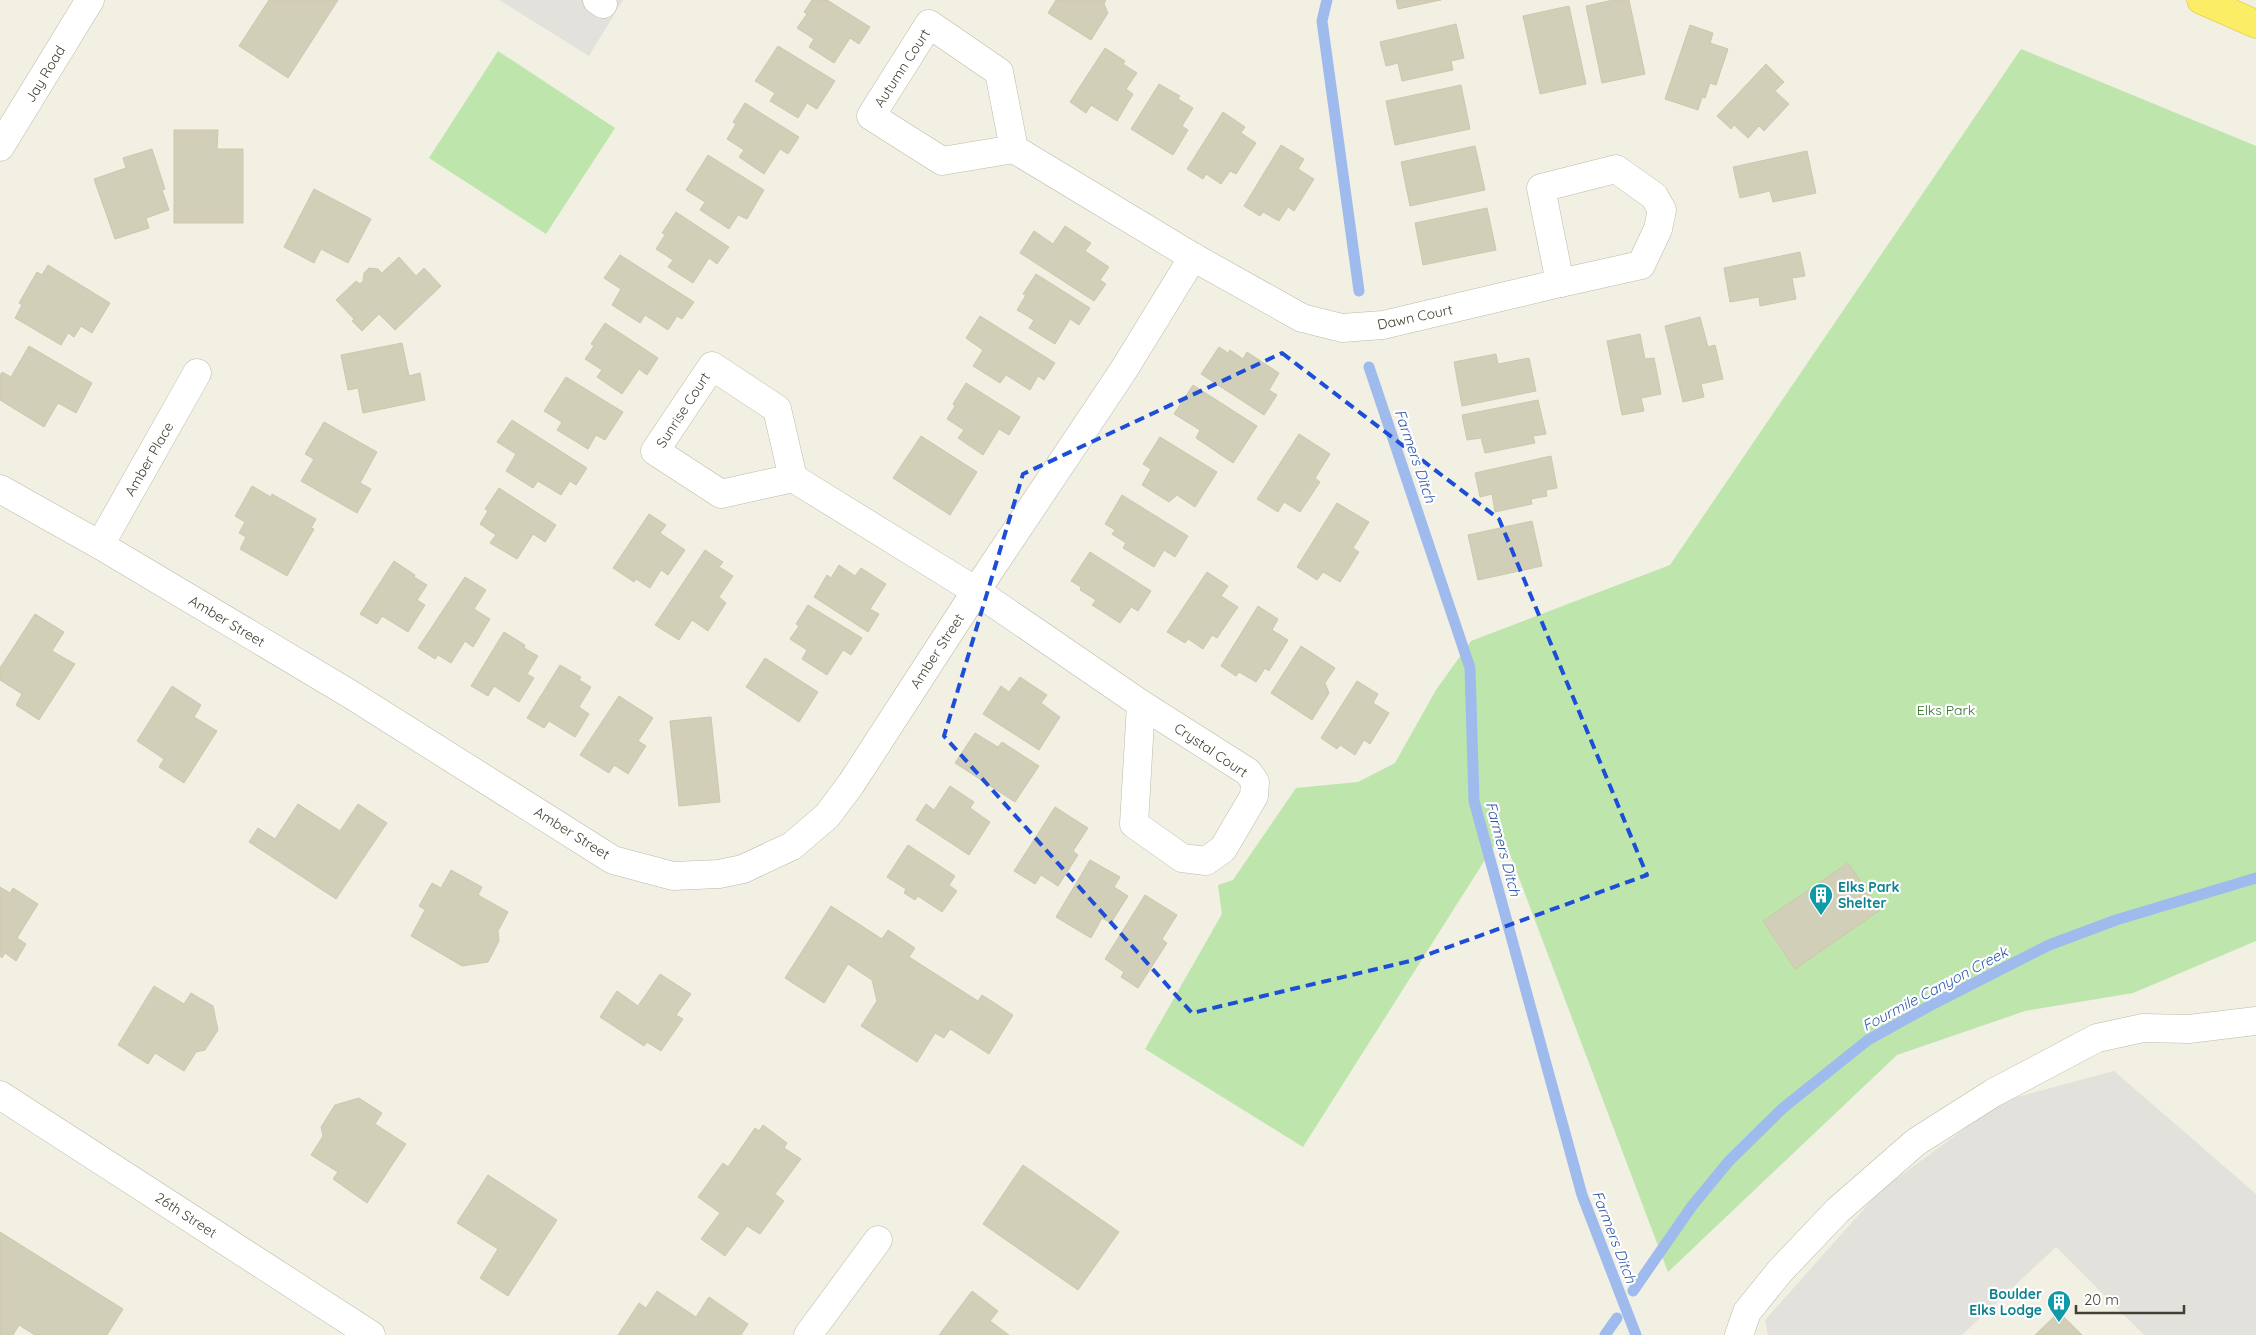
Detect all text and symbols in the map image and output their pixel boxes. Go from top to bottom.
street label: Autumn Court [870,25,934,111]
street label: Jay Road [21,42,69,106]
street label: Dawn Court [1376,300,1455,334]
street label: Sunrise Court [652,369,714,451]
water label: Farmers Ditch [1391,407,1440,505]
street label: Amber Place [121,419,177,499]
street label: Amber Street [186,591,269,651]
street label: Amber Street [906,610,968,692]
park label: Elks Park [1917,701,1975,719]
street label: Crystal Court [1171,719,1251,781]
water label: Farmers Ditch [1482,799,1525,899]
street label: Amber Street [531,803,613,863]
place label: Elks Park Shelter [1838,878,1900,912]
building icon: Elks Park Shelter [1808,882,1834,916]
water label: Fourmile Canyon Creek [1859,941,2013,1035]
street label: 26th Street [152,1188,220,1242]
water label: Farmers Ditch [1588,1188,1641,1286]
scale bar [2076,1282,2184,1314]
place label: Boulder Elks Lodge [1969,1285,2042,1319]
building icon: Boulder Elks Lodge [2046,1289,2072,1323]
text: 20 m [2084,1290,2119,1309]

